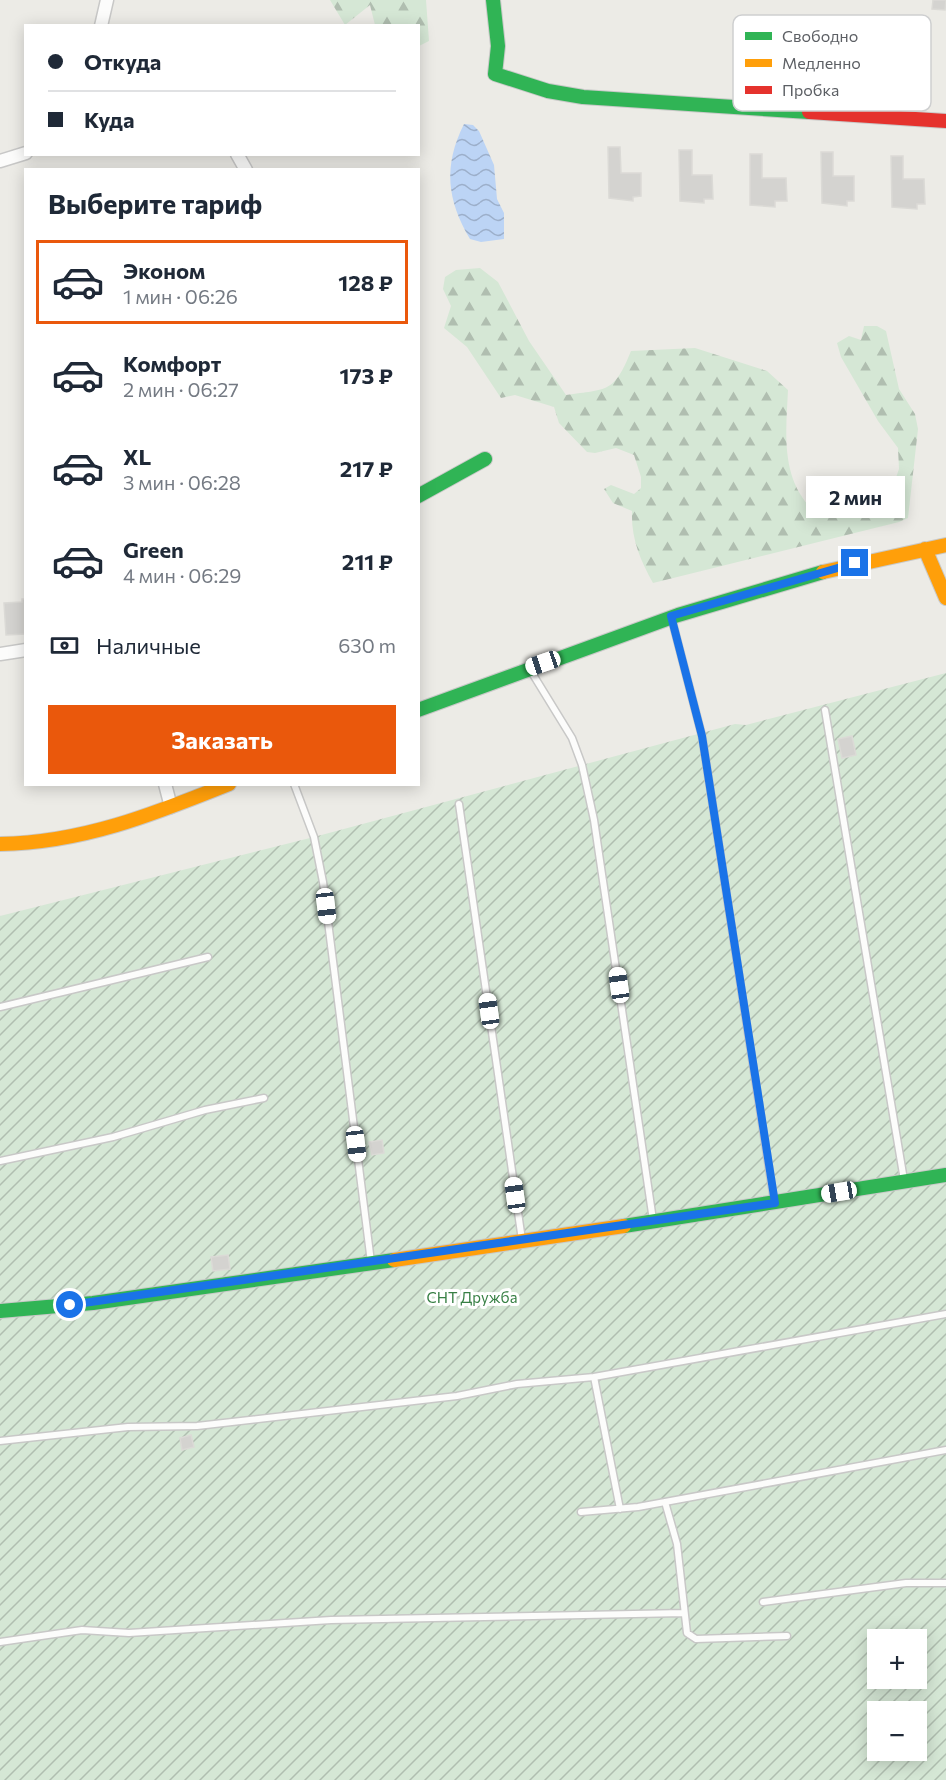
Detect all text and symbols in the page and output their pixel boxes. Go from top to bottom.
legend [733,15,931,111]
text: Свободно [782,26,858,45]
text: Откуда [84,48,161,75]
text: Медленно [782,53,861,72]
text: Пробка [782,80,839,99]
text: Куда [84,106,134,133]
text: Выберите тариф [48,187,262,220]
icon: car [51,255,105,309]
text: Эконом [123,257,205,284]
text: 128 ₽ [338,269,393,296]
text: 1 мин · 06:26 [123,284,238,308]
icon: car [51,348,105,402]
text: Комфорт [123,350,221,377]
text: 173 ₽ [339,362,393,389]
text: 2 мин · 06:27 [123,377,239,401]
icon: car [51,441,105,495]
text: XL [123,443,151,470]
text: 217 ₽ [340,455,393,482]
text: 3 мин · 06:28 [123,470,241,494]
callout: 2 мин [806,476,904,518]
text: 2 мин [829,485,882,509]
icon: car [51,534,105,588]
text: Green [123,536,184,563]
text: 211 ₽ [342,548,393,575]
route end [841,549,868,576]
text: 4 мин · 06:29 [123,563,241,587]
icon: cash [48,629,81,662]
text: Наличные [96,632,201,659]
text: 630 m [338,633,396,657]
car [523,649,563,677]
button: Заказать [48,705,396,774]
car [315,887,337,925]
car [608,966,630,1004]
car [478,992,500,1030]
car [345,1125,367,1163]
car [504,1176,526,1214]
car [820,1180,858,1204]
park label: СНТ Дружба [427,1288,517,1306]
route start [56,1291,83,1318]
map controls [867,1629,927,1761]
button: + [867,1629,927,1689]
button: − [867,1701,927,1761]

